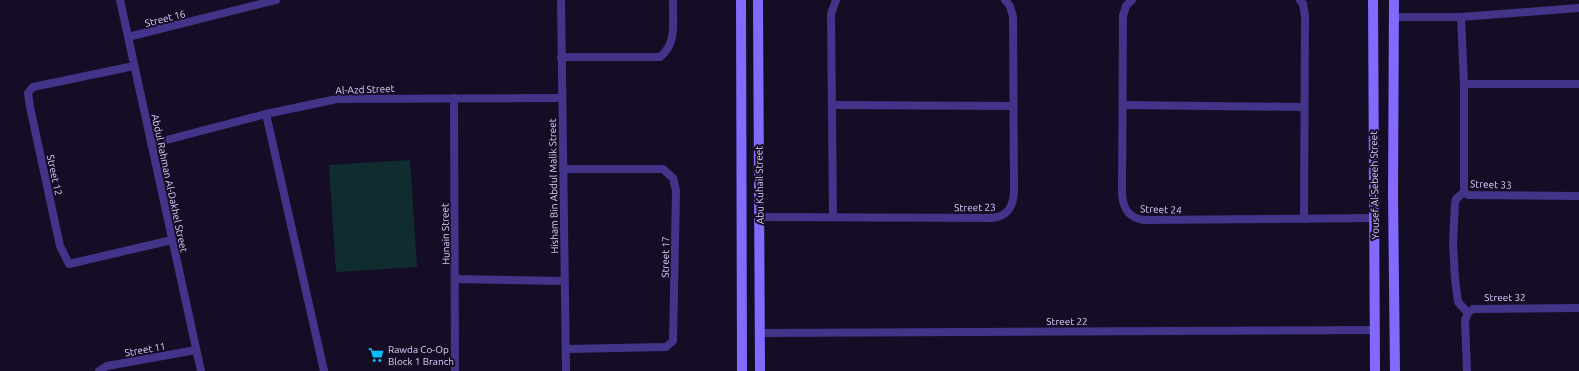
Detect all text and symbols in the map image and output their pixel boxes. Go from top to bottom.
street label: Street 16 [144,8,187,29]
street label: Al-Azd Street [335,83,395,96]
street label: Abdul Rahman Al-Dakhel Street [149,113,190,253]
street label: Hisham Bin Abdul Malik Street [547,118,560,254]
street label: Yousef Al-Sebeeh Street [1368,131,1381,239]
street label: Abu Kuhail Street [753,146,766,224]
street label: Street 12 [45,154,64,197]
street label: Street 33 [1470,178,1512,191]
street label: Street 23 [954,202,996,213]
street label: Hunain Street [439,203,452,265]
street label: Street 24 [1140,203,1182,216]
street label: Street 17 [660,236,671,278]
street label: Street 32 [1484,292,1526,303]
street label: Street 22 [1046,316,1088,327]
street label: Street 11 [124,340,166,359]
place label: Rawda Co-Op Block 1 Branch [388,344,454,367]
supermarket icon: Rawda Co-Op Block 1 Branch [367,346,385,364]

